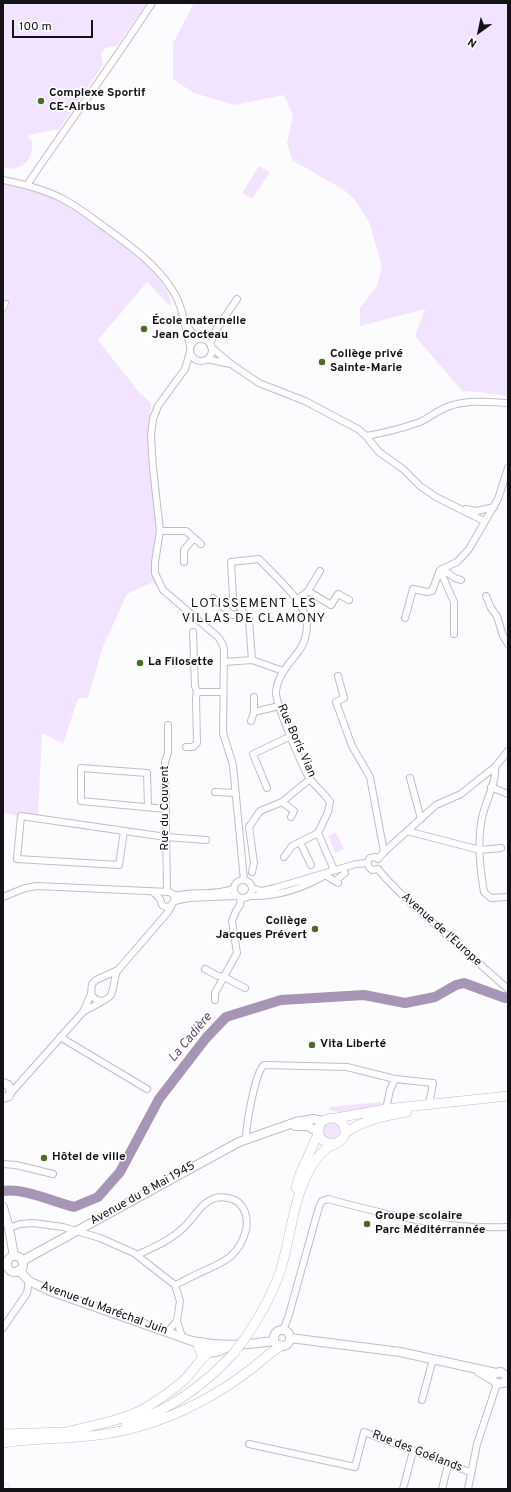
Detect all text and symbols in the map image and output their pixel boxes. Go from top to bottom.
scale bar [14,12,95,38]
north arrow [459,12,499,52]
text: 100 m [19,19,52,35]
text: N [465,34,480,50]
place label: Complexe Sportif CE-Airbus [49,87,145,115]
marker: Complexe Sportif CE-Airbus [36,96,46,106]
place label: École maternelle Jean Cocteau [152,315,246,343]
marker: École maternelle Jean Cocteau [139,324,149,334]
place label: Collège privé Sainte-Marie [330,348,403,376]
marker: Collège privé Sainte-Marie [317,357,327,367]
district label: LOTISSEMENT LES VILLAS DE CLAMONY [182,596,326,627]
place label: La Filosette [148,656,213,670]
marker: La Filosette [135,658,145,668]
street label: Rue Boris Vian [273,702,319,780]
street label: Rue du Couvent [159,765,173,851]
street label: Avenue de l'Europe [398,890,484,970]
place label: Collège Jacques Prévert [216,915,307,943]
marker: Collège Jacques Prévert [310,924,320,934]
water label: La Cadière [166,1010,216,1066]
place label: Vita Liberté [320,1038,386,1052]
marker: Vita Liberté [307,1040,317,1050]
place label: Hôtel de ville [52,1151,126,1165]
marker: Hôtel de ville [39,1153,49,1163]
street label: Avenue du 8 Mai 1945 [88,1159,198,1229]
place label: Groupe scolaire Parc Méditérrannée [375,1210,486,1238]
marker: Groupe scolaire Parc Méditérrannée [362,1219,372,1229]
street label: Avenue du Maréchal Juin [39,1279,169,1339]
street label: Rue des Goélands [370,1428,464,1476]

